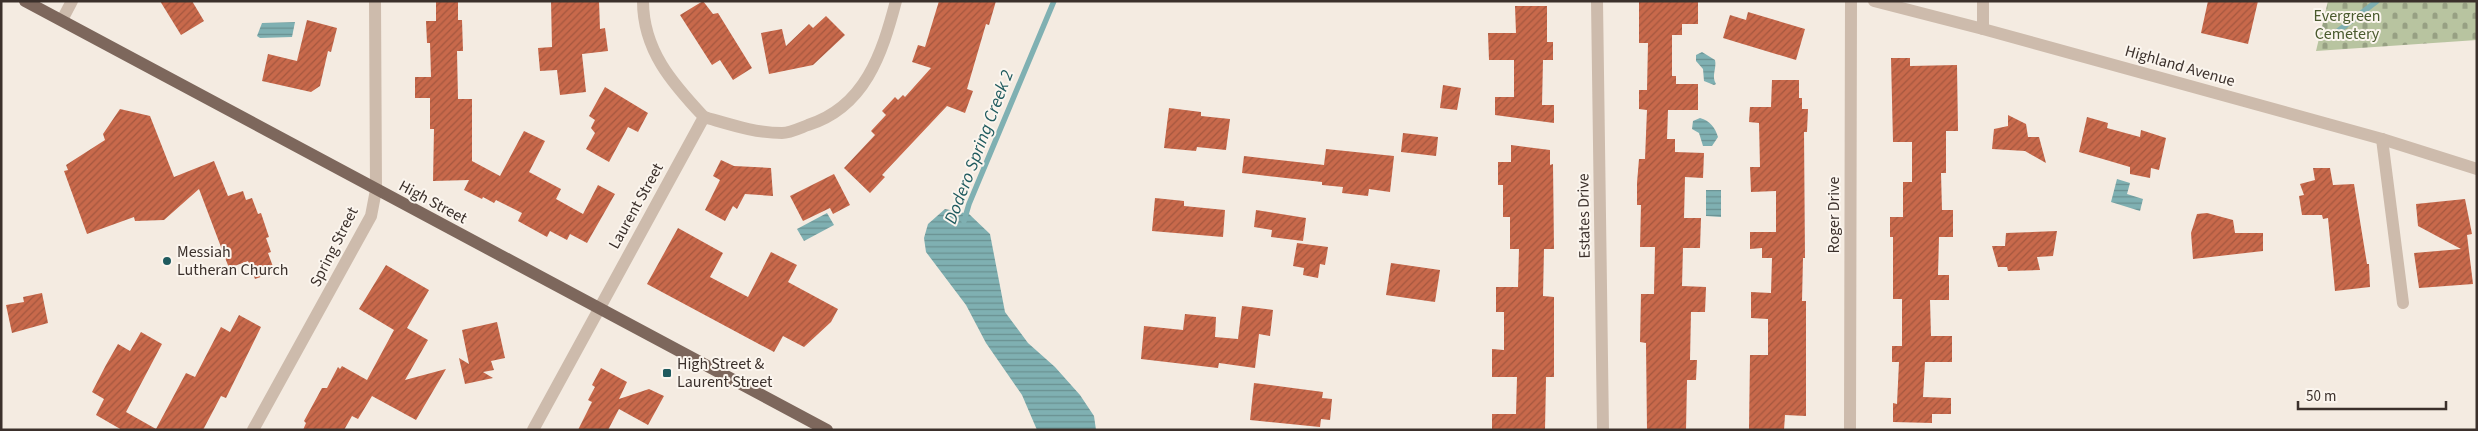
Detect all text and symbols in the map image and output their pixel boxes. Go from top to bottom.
park label: Evergreen Cemetery [2313,5,2381,45]
street label: Highland Avenue [2122,40,2238,92]
water label: Dodero Spring Creek 2 [938,66,1020,227]
street label: Laurent Street [603,158,669,253]
street label: Estates Drive [1572,173,1596,259]
street label: High Street [395,175,472,229]
street label: Roger Drive [1823,177,1845,253]
street label: Spring Street [304,203,364,291]
place label: Messiah Lutheran Church [177,241,289,281]
marker: Messiah Lutheran Church [161,255,173,267]
place label: High Street & Laurent Street [677,353,773,393]
marker: High Street & Laurent Street [661,367,673,379]
scale bar [2298,378,2446,410]
text: 50 m [2306,386,2336,407]

